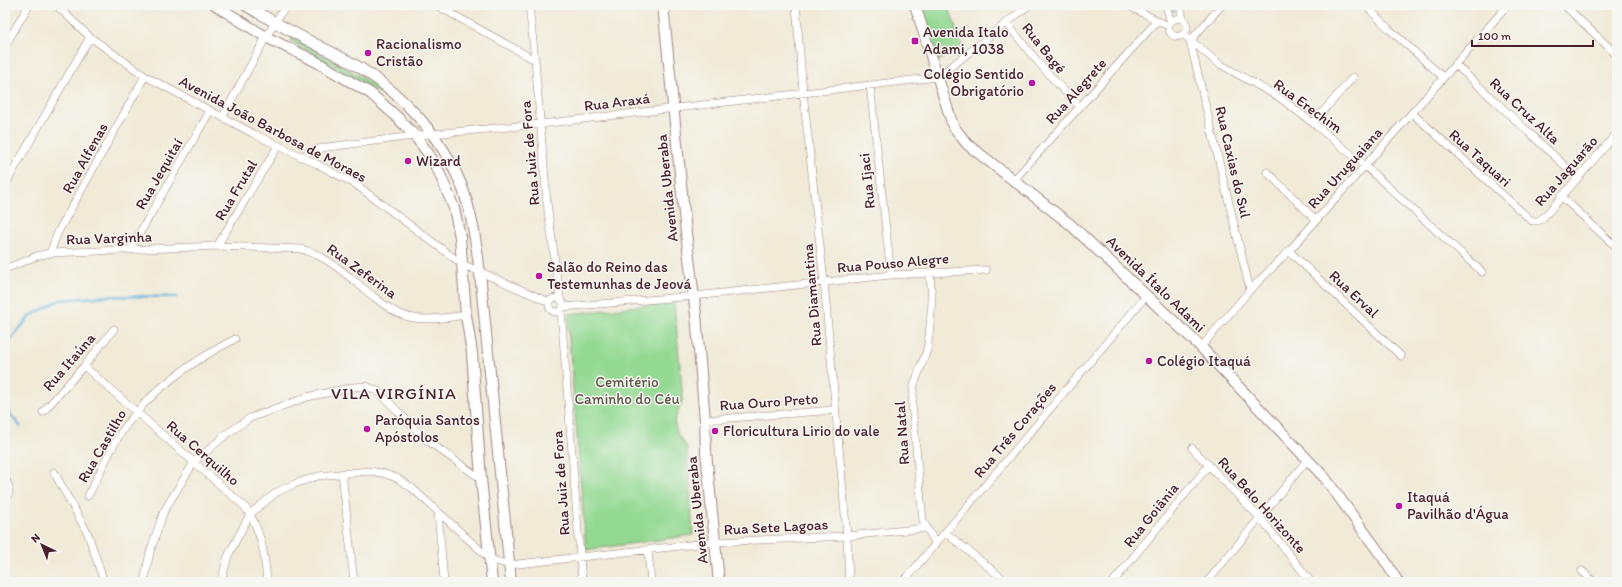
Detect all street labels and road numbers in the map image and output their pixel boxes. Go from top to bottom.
street label: Rua Bagé [1018,19,1070,77]
street label: Rua Alegrete [1042,54,1110,128]
street label: Avenida João Barbosa de Moraes [176,72,370,186]
street label: Rua Cruz Alta [1486,74,1564,148]
street label: Rua Erechim [1270,75,1346,137]
street label: Rua Araxá [583,89,651,115]
street label: Rua Juiz de Fora [516,100,544,206]
street label: Rua Caxias do Sul [1211,104,1255,220]
street label: Rua Alfenas [58,119,112,196]
street label: Rua Uruguaiana [1304,123,1387,212]
street label: Rua Taquari [1445,126,1515,190]
street label: Rua Jaguarão [1531,132,1601,210]
street label: Avenida Uberaba [652,133,682,243]
street label: Rua Jequitaí [131,135,187,213]
street label: Rua Ijaci [855,152,879,210]
street label: Rua Frutal [211,156,262,224]
street label: Rua Varginha [66,227,153,248]
street label: Avenida Ítalo Adami [1103,232,1209,336]
street label: Rua Zeferina [323,240,401,303]
street label: Rua Diamantina [799,243,825,347]
street label: Rua Pouso Alegre [836,249,950,277]
street label: Rua Erval [1325,267,1383,322]
street label: Rua Itaúna [39,329,99,395]
street label: Rua Três Corações [970,378,1060,481]
street label: Rua Ouro Preto [719,390,819,414]
street label: Rua Natal [891,400,913,465]
street label: Rua Castilho [74,406,130,486]
street label: Rua Cerquilho [163,416,243,490]
street label: Rua Juiz de Fora [548,430,574,536]
street label: Rua Belo Horizonte [1214,453,1310,557]
street label: Avenida Uberaba [682,455,712,565]
street label: Rua Goiânia [1120,479,1183,551]
street label: Rua Sete Lagoas [723,515,829,539]

